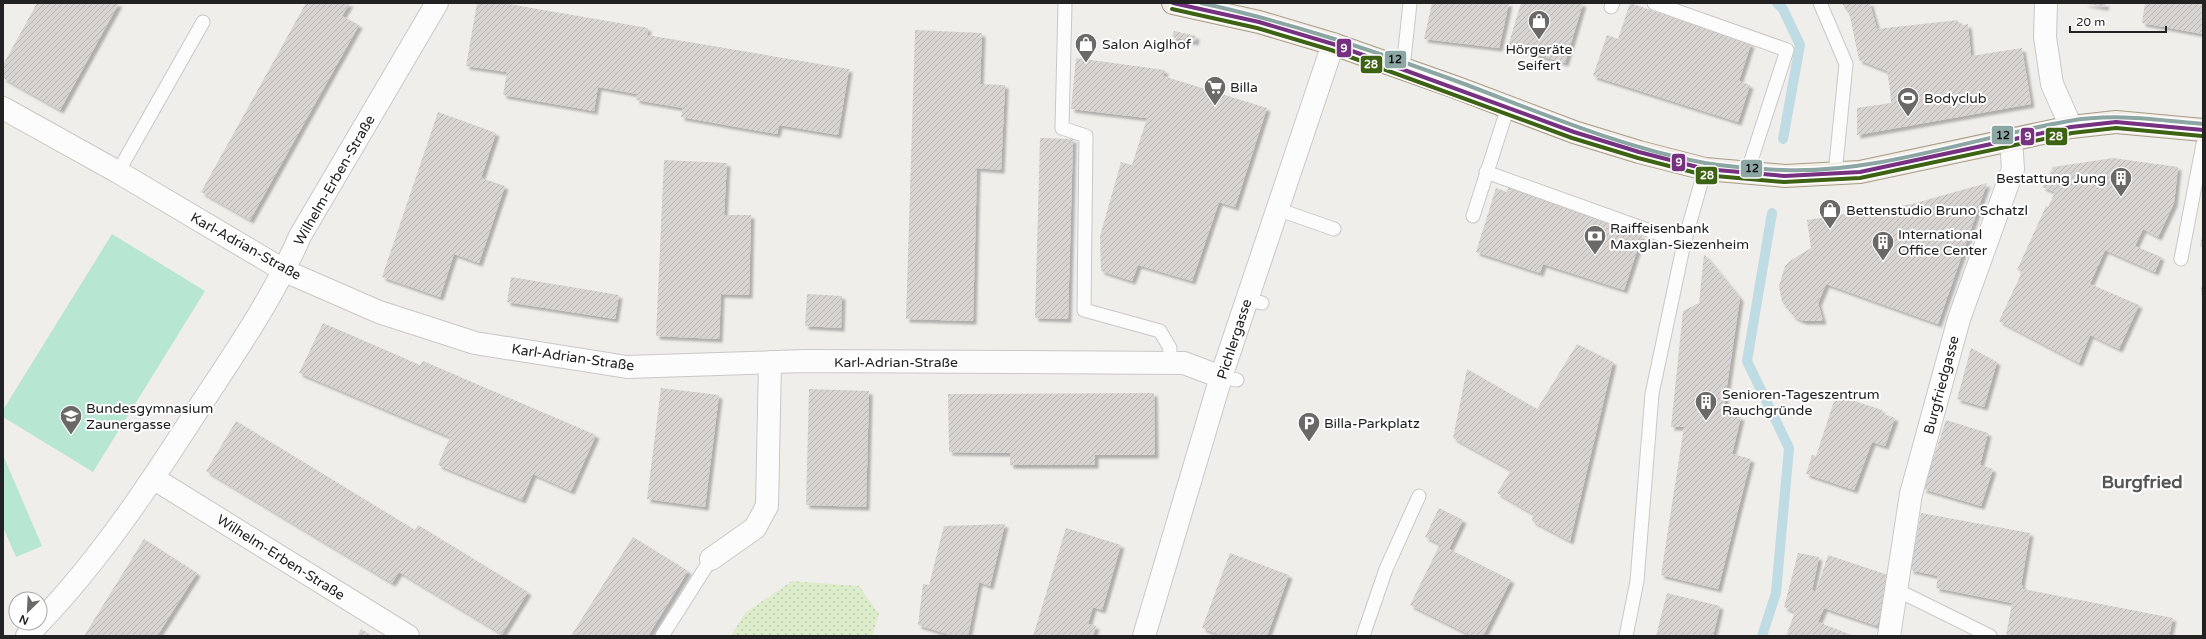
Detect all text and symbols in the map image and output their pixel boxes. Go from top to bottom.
shop icon: Hörgeräte Seifert [1526,8,1552,41]
scale bar [2070,8,2166,34]
text: 20 m [2076,15,2105,29]
shop icon: Salon Aiglhof [1073,31,1099,64]
place label: Salon Aiglhof [1102,36,1192,53]
line badge: 9 [1336,38,1352,58]
place label: Hörgeräte Seifert [1505,41,1573,74]
text: 9 [1341,42,1348,55]
line badge: 12 [1384,50,1407,69]
text: 12 [1388,53,1402,66]
line badge: 28 [1360,55,1383,74]
text: 28 [1364,58,1378,71]
supermarket icon: Billa [1202,74,1228,107]
place label: Billa [1230,79,1258,96]
sports icon: Bodyclub [1895,85,1921,118]
place label: Bodyclub [1924,90,1987,107]
street label: Wilhelm-Erben-Straße [290,112,379,248]
line badge: 12 [1991,125,2014,145]
line badge: 9 [2020,127,2035,146]
line badge: 28 [2045,127,2068,146]
text: 12 [1996,129,2010,142]
text: 9 [2025,130,2032,143]
text: 28 [2049,130,2063,143]
line badge: 9 [1671,153,1686,172]
text: 9 [1676,156,1683,169]
line badge: 12 [1740,159,1763,178]
text: 12 [1745,162,1759,175]
building icon: Bestattung Jung [2108,165,2134,198]
line badge: 28 [1695,166,1718,185]
text: 28 [1700,169,1714,182]
place label: Bestattung Jung [1996,170,2106,187]
shop icon: Bettenstudio Bruno Schatzl [1817,197,1843,230]
place label: Bettenstudio Bruno Schatzl [1846,202,2028,219]
street label: Karl-Adrian-Straße [187,209,304,284]
place label: Raiffeisenbank Maxglan-Siezenheim [1610,220,1749,253]
bank icon: Raiffeisenbank Maxglan-Siezenheim [1582,223,1608,256]
place label: International Office Center [1898,226,1988,259]
building icon: International Office Center [1870,229,1896,262]
street label: Pichlergasse [1214,297,1255,381]
street label: Burgfriedgasse [1920,334,1963,436]
street label: Karl-Adrian-Straße [510,340,636,375]
street label: Karl-Adrian-Straße [834,354,958,371]
place label: Senioren-Tageszentrum Rauchgründe [1722,386,1880,419]
building icon: Senioren-Tageszentrum Rauchgründe [1693,389,1719,422]
place label: Bundesgymnasium Zaunergasse [86,400,213,433]
school or university icon: Bundesgymnasium Zaunergasse [58,403,84,436]
parking icon: Billa-Parkplatz [1296,410,1322,443]
place label: Billa-Parkplatz [1324,415,1420,432]
district label: Burgfried [2101,471,2183,493]
street label: Wilhelm-Erben-Straße [214,511,348,604]
north arrow [8,591,48,631]
text: N [17,612,31,627]

